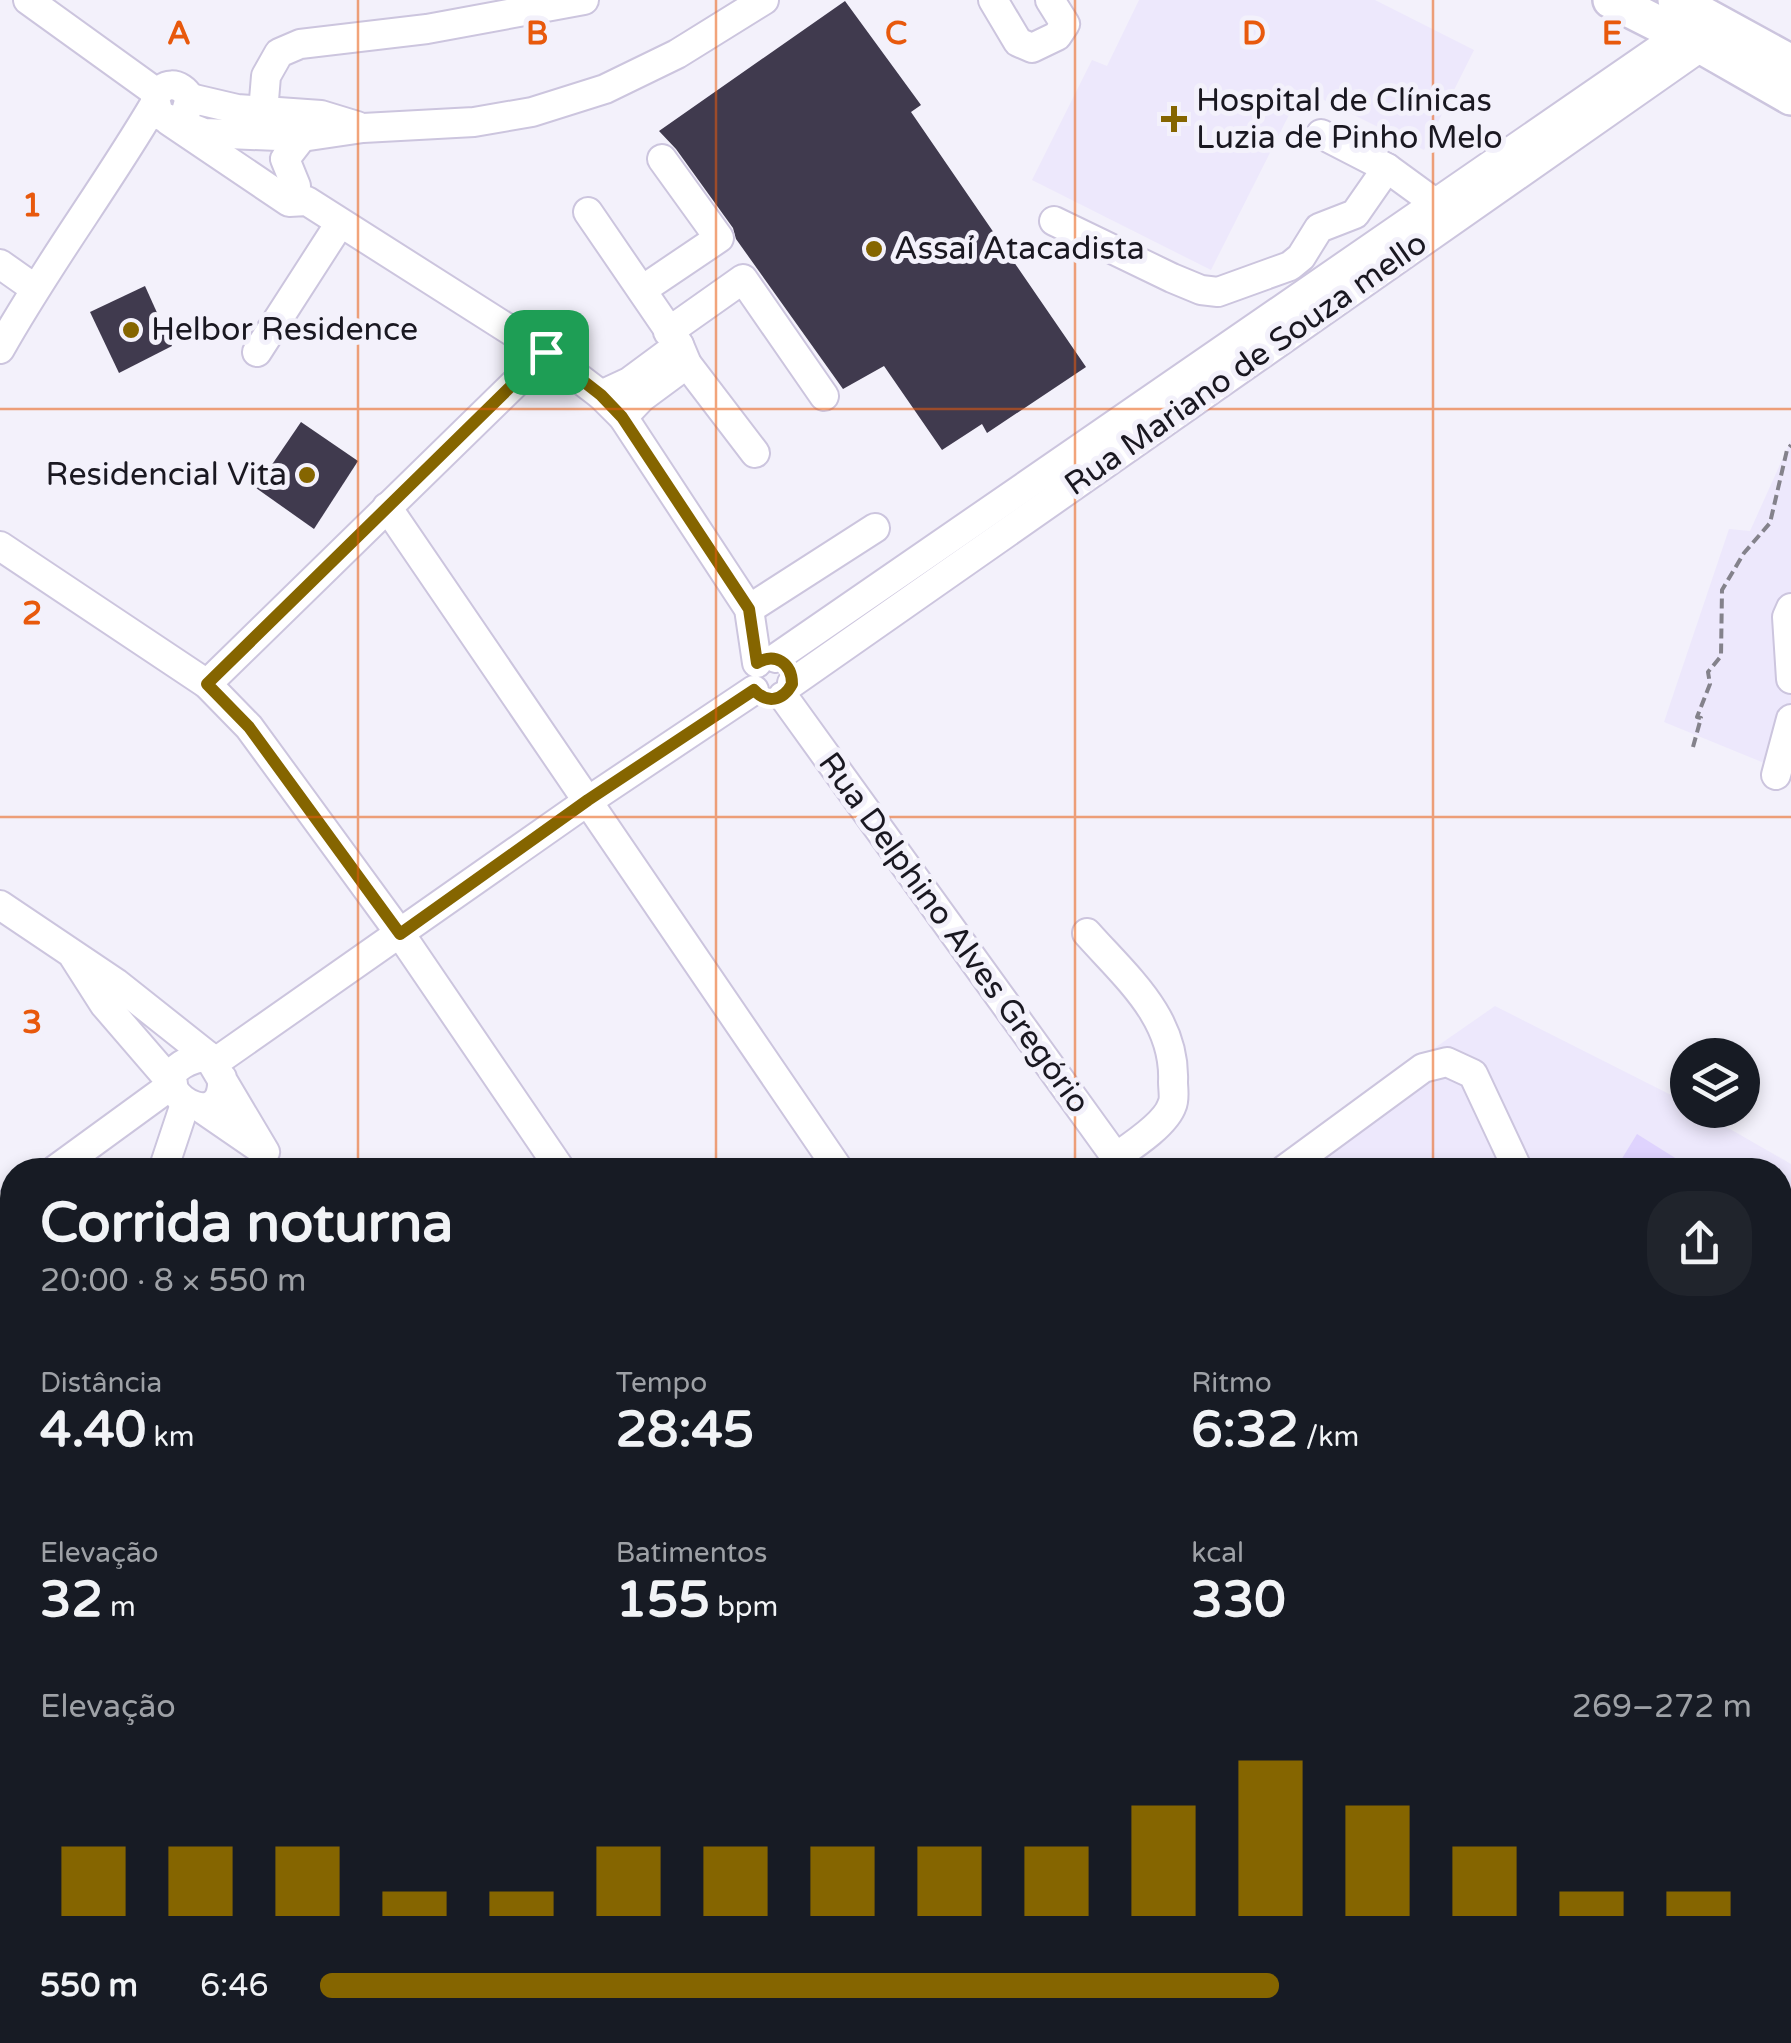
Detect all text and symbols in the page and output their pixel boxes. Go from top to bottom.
text: A [167,15,191,53]
text: B [526,15,548,53]
text: C [885,15,907,53]
text: D [1242,15,1266,53]
text: E [1602,15,1622,53]
place label: Hospital de Clínicas Luzia de Pinho Melo [1196,82,1503,157]
marker: Hospital de Clínicas Luzia de Pinho Melo [1161,106,1187,132]
text: 1 [22,187,42,225]
street label: Rua Mariano de Souza mello [1058,224,1434,504]
place label: Assaí Atacadista [894,230,1145,268]
marker: Assaí Atacadista [863,238,885,260]
pin [504,310,589,395]
place label: Helbor Residence [151,311,418,349]
marker: Helbor Residence [120,319,142,341]
icon: arrive [519,325,574,380]
place label: Residencial Vita [46,456,287,494]
marker: Residencial Vita [296,464,318,486]
text: 2 [22,595,42,633]
street label: Rua Delphino Alves Gregório [810,745,1098,1121]
text: 3 [22,1004,42,1042]
map controls [1670,1038,1760,1128]
button: layers [1670,1038,1760,1128]
text: Corrida noturna [40,1191,453,1257]
button: share [1647,1191,1752,1296]
text: 20:00 · 8 × 550 m [40,1262,306,1300]
text: Distância [40,1366,162,1400]
text: Tempo [616,1366,707,1400]
text: Ritmo [1191,1366,1272,1400]
text: 4.40 [40,1400,146,1460]
text: 28:45 [616,1400,754,1460]
text: 6:32 [1191,1400,1299,1460]
text: km [146,1420,194,1454]
text: /km [1299,1420,1359,1454]
text: Elevação [40,1536,159,1570]
text: Batimentos [616,1536,767,1570]
text: kcal [1191,1536,1244,1570]
text: 32 [40,1570,103,1630]
text: 155 [616,1570,710,1630]
text: 330 [1191,1570,1286,1630]
text: m [103,1590,136,1624]
text: bpm [710,1590,778,1624]
text: Elevação [40,1688,176,1726]
text: 269–272 m [1572,1688,1752,1726]
text: 550 m [40,1967,138,2005]
text: 6:46 [200,1967,269,2005]

